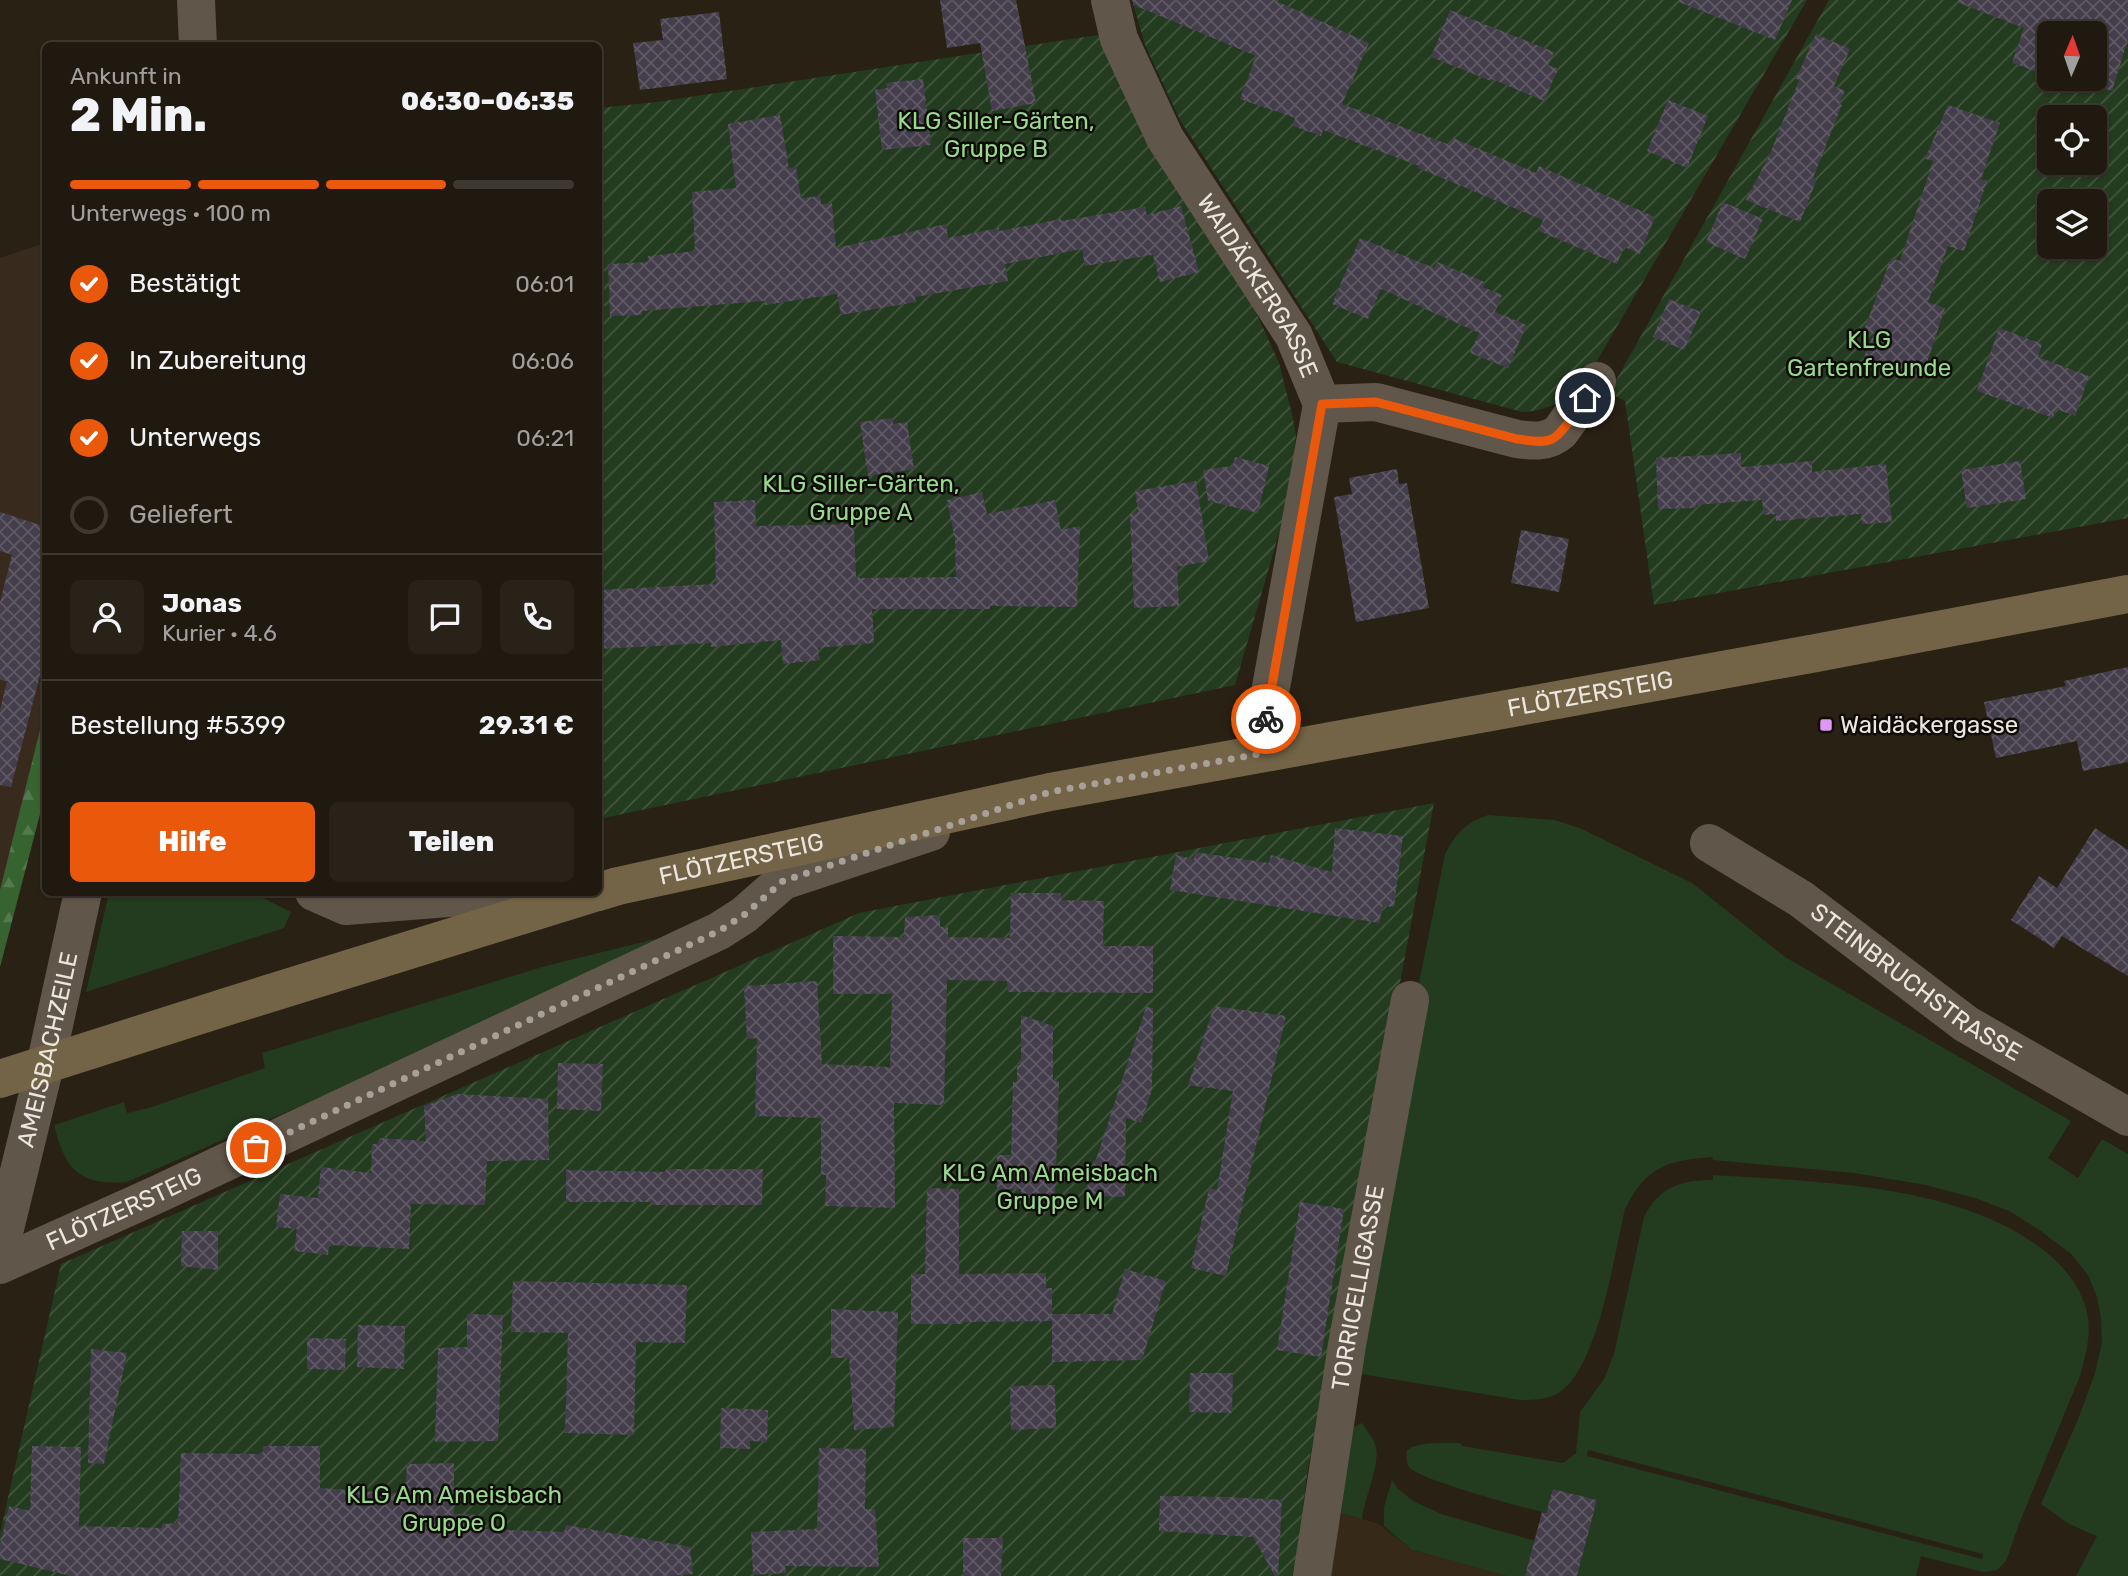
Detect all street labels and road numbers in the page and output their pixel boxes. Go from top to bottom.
street label: WAIDÄCKERGASSE [1191,189,1324,382]
street label: FLÖTZERSTEIG [1505,665,1675,723]
street label: FLÖTZERSTEIG [656,828,826,891]
street label: STEINBRUCHSTRASSE [1805,897,2026,1067]
street label: AMEISBACHZEILE [11,949,84,1150]
street label: FLÖTZERSTEIG [42,1161,206,1256]
street label: TORRICELLIGASSE [1326,1183,1390,1392]

